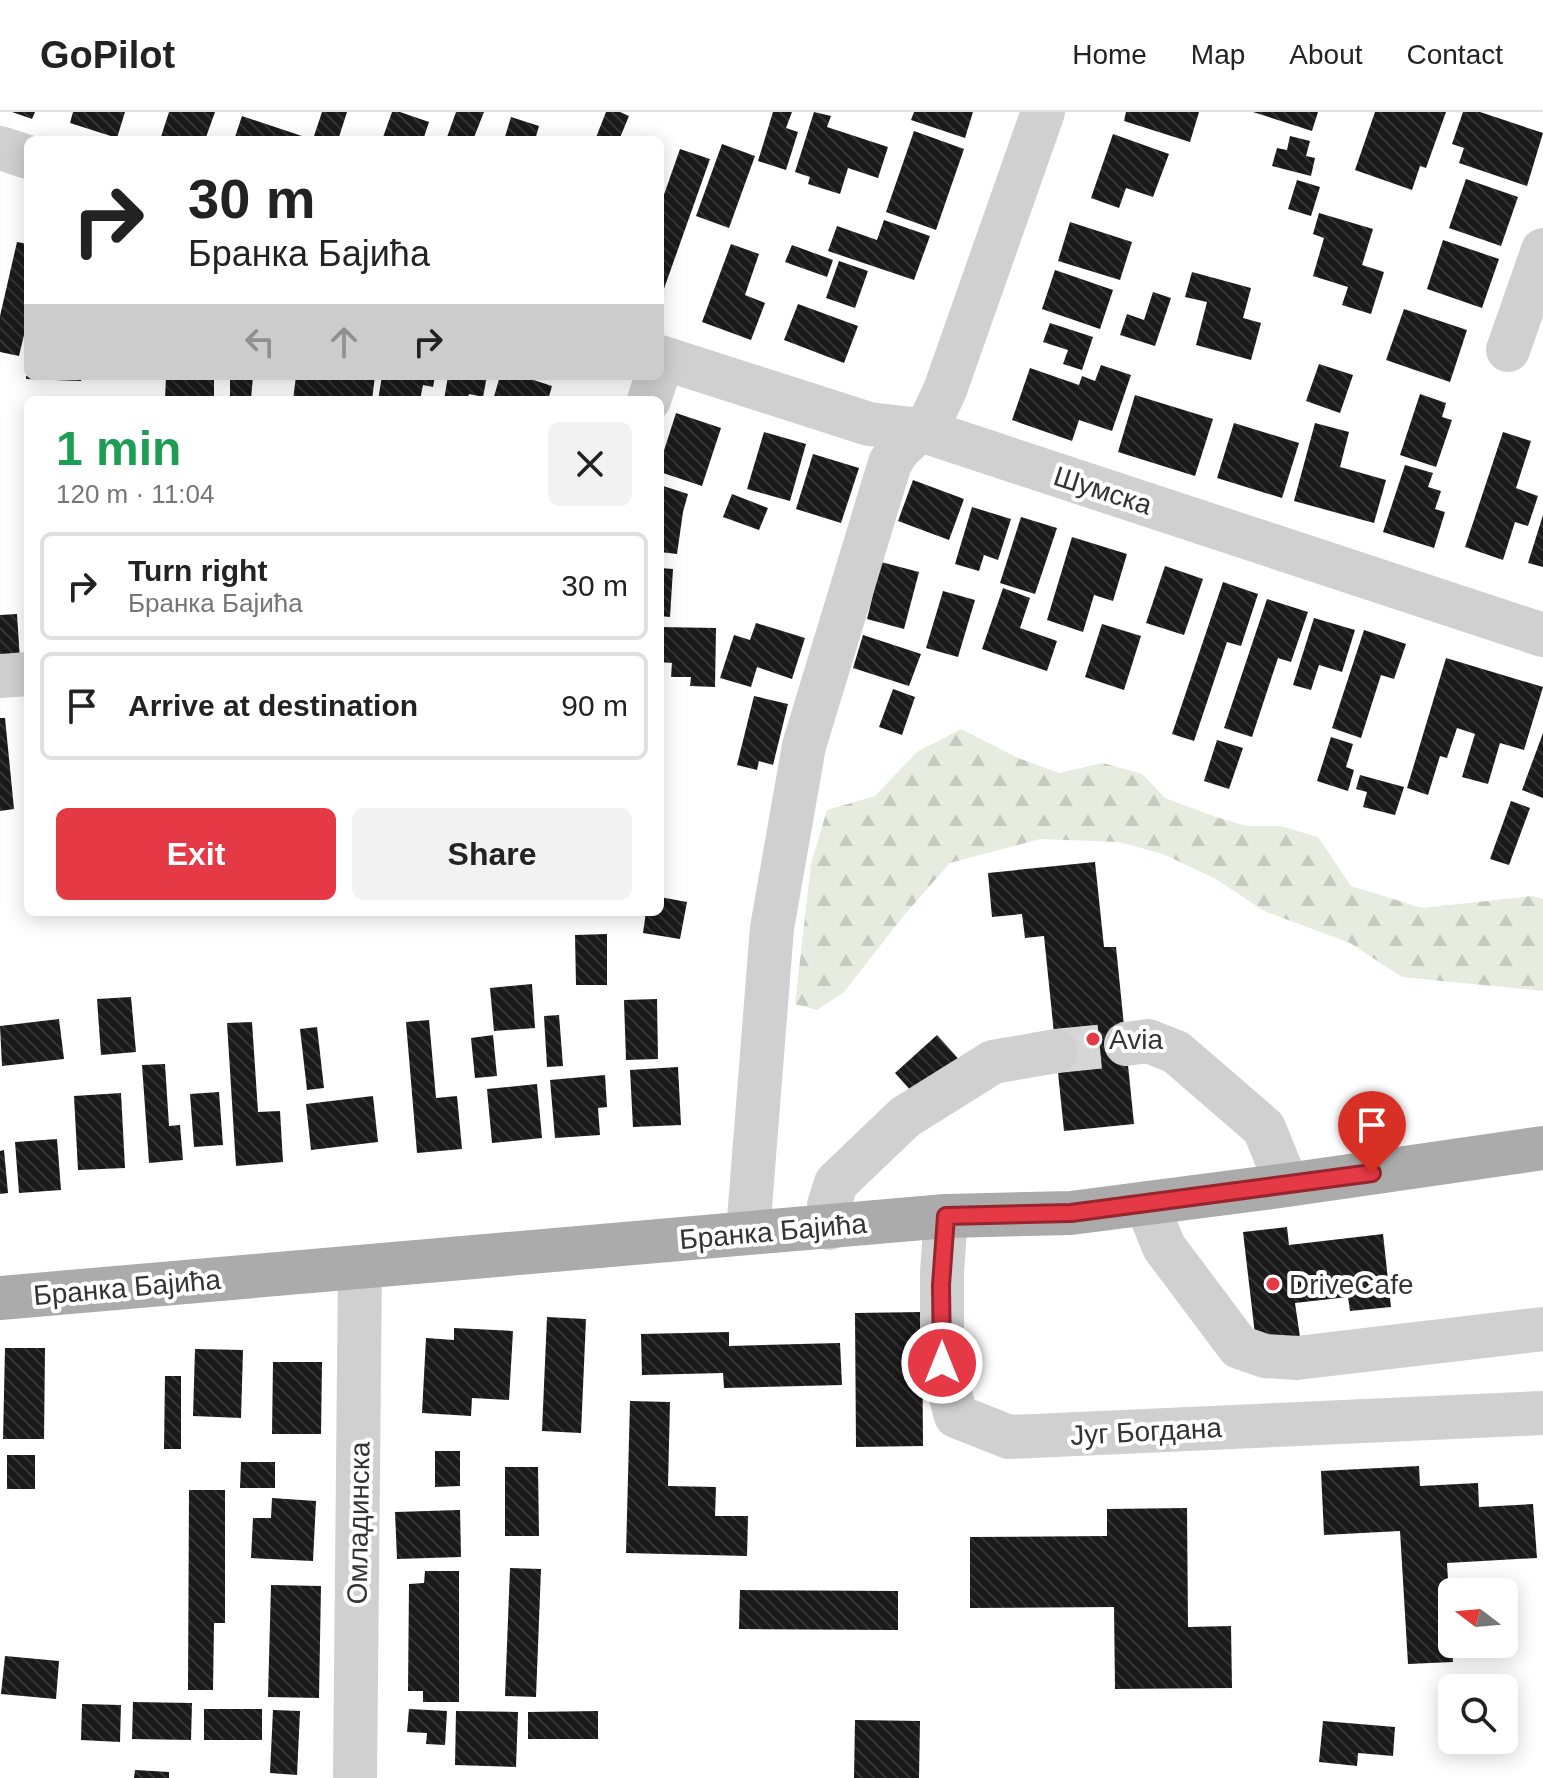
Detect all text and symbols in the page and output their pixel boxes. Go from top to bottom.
text: GoPilot [40,34,175,76]
text: Home [1072,39,1147,70]
text: Map [1191,39,1245,70]
text: About [1289,39,1363,70]
text: Contact [1407,39,1503,70]
text: 30 m [188,167,316,230]
icon: right [56,168,160,272]
text: Бранка Бајића [188,233,430,274]
icon: left [238,320,282,364]
icon: ahead [322,320,366,364]
icon: right [406,320,450,364]
text: 1 min [56,422,181,475]
button: close [548,422,632,506]
street label: Шумска [1050,460,1156,521]
text: 120 m · 11:04 [56,479,215,509]
text: Turn right [128,554,267,587]
icon: right [60,564,104,608]
text: 30 m [561,569,628,602]
text: Бранка Бајића [128,588,303,618]
icon: arrive [60,684,104,728]
text: Arrive at destination [128,689,418,722]
text: 90 m [561,689,628,722]
button: Exit [56,808,336,900]
button: Share [352,808,632,900]
place label: Avia [1109,1024,1163,1055]
marker: Avia [1084,1030,1102,1048]
pin [1338,1091,1406,1173]
icon: arrive [1350,1103,1394,1147]
street label: Бранка Бајића [678,1208,869,1255]
street label: Бранка Бајића [32,1264,223,1311]
place label: DriveCafe [1289,1269,1413,1300]
marker: DriveCafe [1264,1275,1282,1293]
position arrow [900,1321,984,1405]
street label: Југ Богдана [1069,1412,1223,1451]
street label: Омладинска [342,1441,375,1605]
north arrow [1438,1578,1518,1658]
map controls [1438,1578,1518,1754]
button: search [1438,1674,1518,1754]

